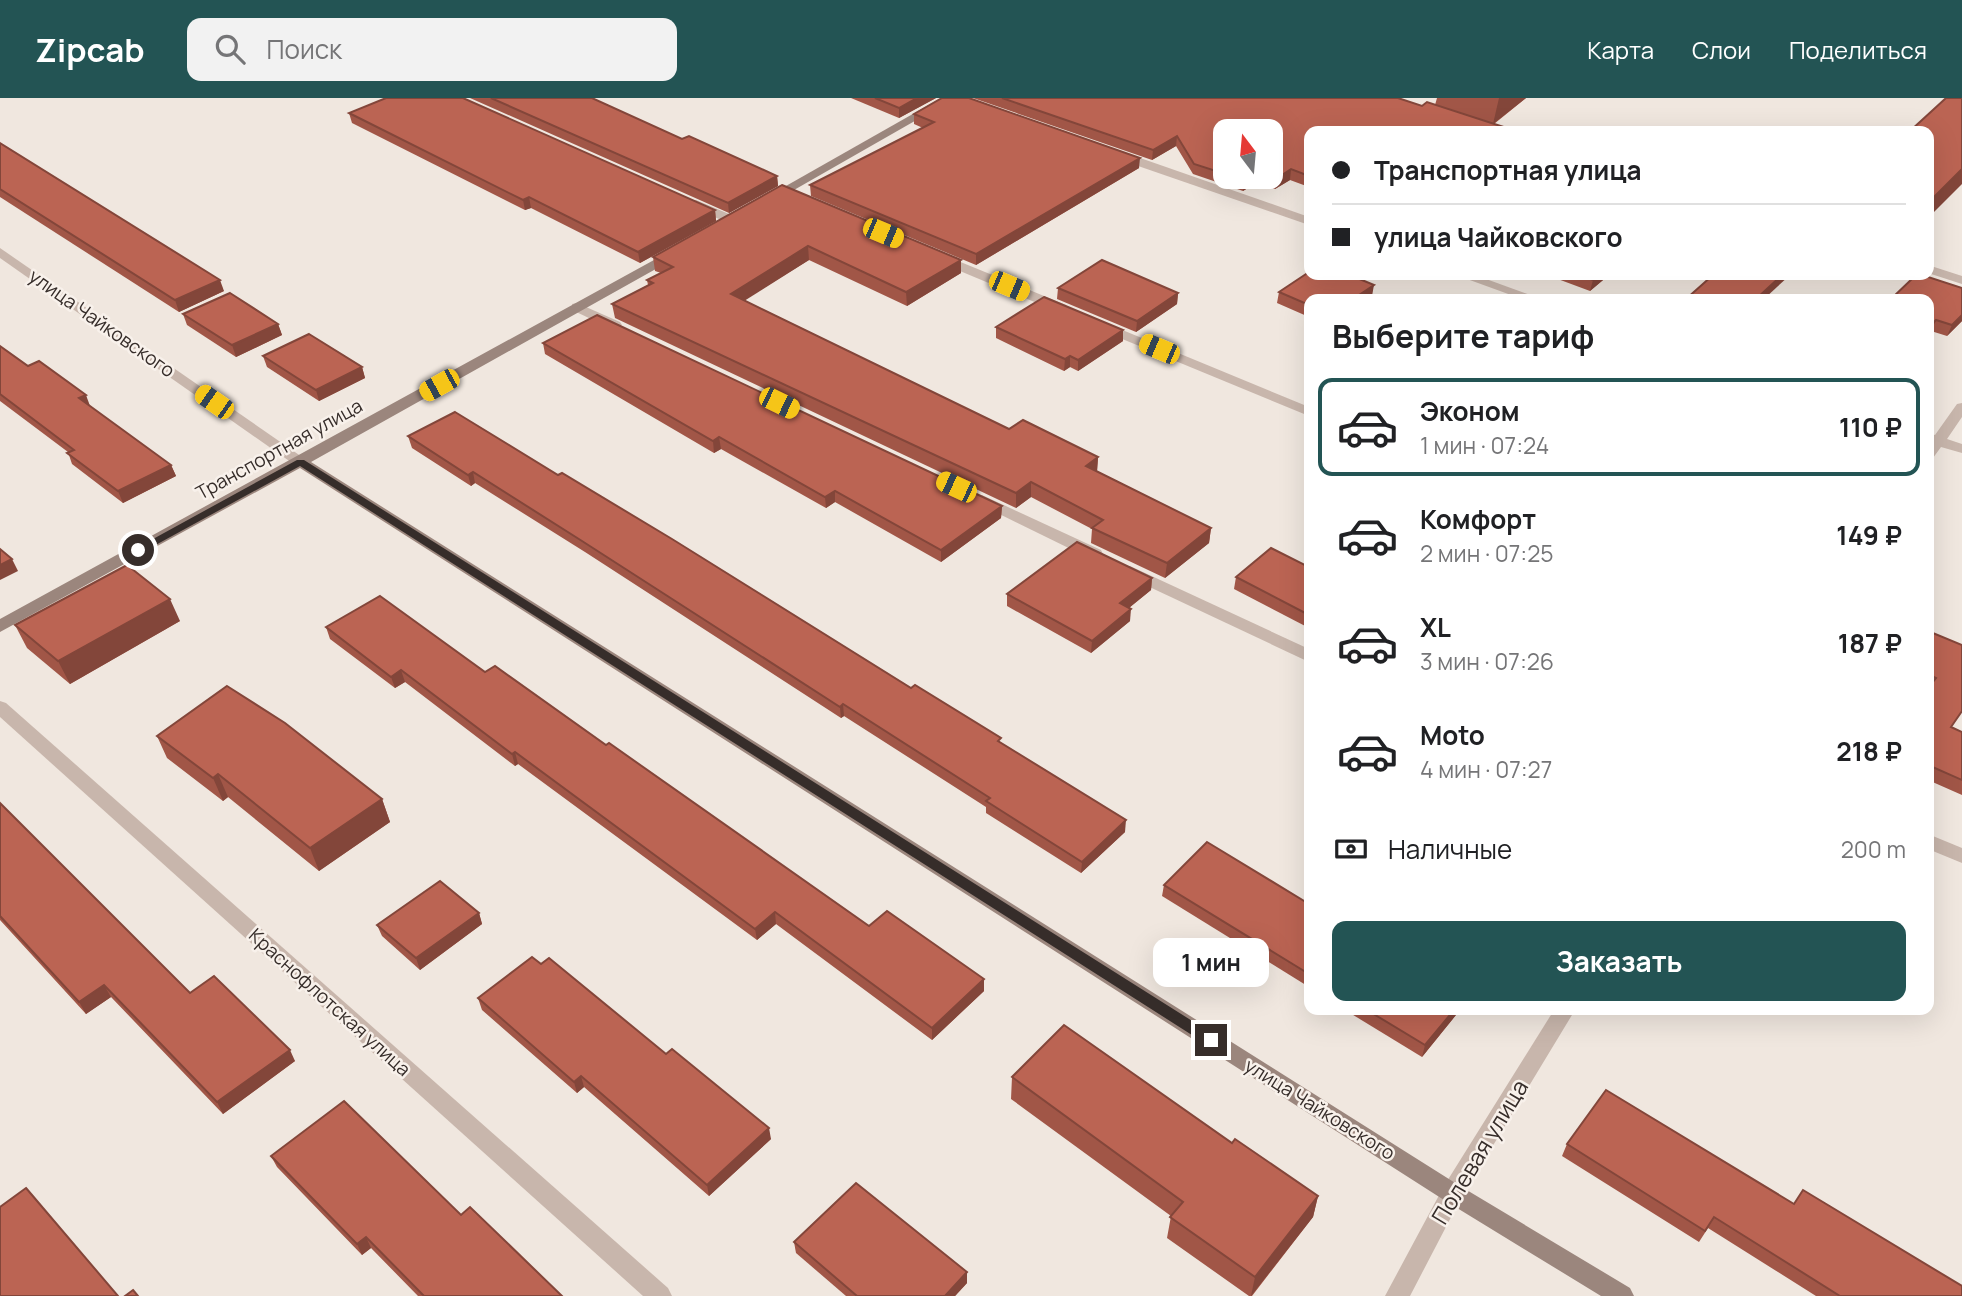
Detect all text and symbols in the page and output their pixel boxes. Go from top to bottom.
search box [187,18,677,81]
text: Zipcab [35,27,145,72]
icon: search [211,30,249,68]
text: Поиск [267,31,342,67]
text: Карта [1587,33,1654,66]
text: Слои [1692,33,1751,66]
text: Поделиться [1789,33,1927,66]
north arrow [1213,119,1283,189]
map controls [1213,119,1283,189]
text: Транспортная улица [1374,152,1641,188]
car [860,215,907,251]
text: улица Чайковского [1374,219,1622,255]
street label: улица Чайковского [24,263,180,383]
car [986,268,1033,304]
text: Выберите тариф [1332,314,1594,358]
car [1136,331,1183,367]
car [416,366,463,404]
car [191,381,238,423]
car [756,384,803,422]
street label: Транспортная улица [191,392,367,506]
text: Эконом [1420,393,1520,429]
icon: car [1336,396,1399,459]
text: 110 ₽ [1839,409,1902,445]
text: 1 мин · 07:24 [1420,429,1549,461]
car [933,469,980,505]
text: Комфорт [1420,501,1536,537]
icon: car [1336,504,1399,567]
text: 149 ₽ [1836,517,1902,553]
route start [122,534,154,566]
text: 2 мин · 07:25 [1420,537,1554,569]
text: XL [1420,609,1451,645]
icon: car [1336,612,1399,675]
text: 187 ₽ [1838,625,1902,661]
text: 3 мин · 07:26 [1420,645,1554,677]
text: Moto [1420,717,1485,753]
icon: car [1336,720,1399,783]
text: 218 ₽ [1836,733,1902,769]
text: 4 мин · 07:27 [1420,753,1552,785]
icon: cash [1332,830,1370,868]
text: Наличные [1388,831,1512,867]
text: 200 m [1841,833,1906,865]
button: Заказать [1332,921,1906,1001]
street label: Краснофлотская улица [243,922,417,1082]
callout: 1 мин [1153,939,1269,988]
text: 1 мин [1181,946,1241,978]
route end [1195,1024,1227,1056]
street label: улица Чайковского [1240,1052,1400,1166]
street label: Полевая улица [1423,1073,1535,1230]

